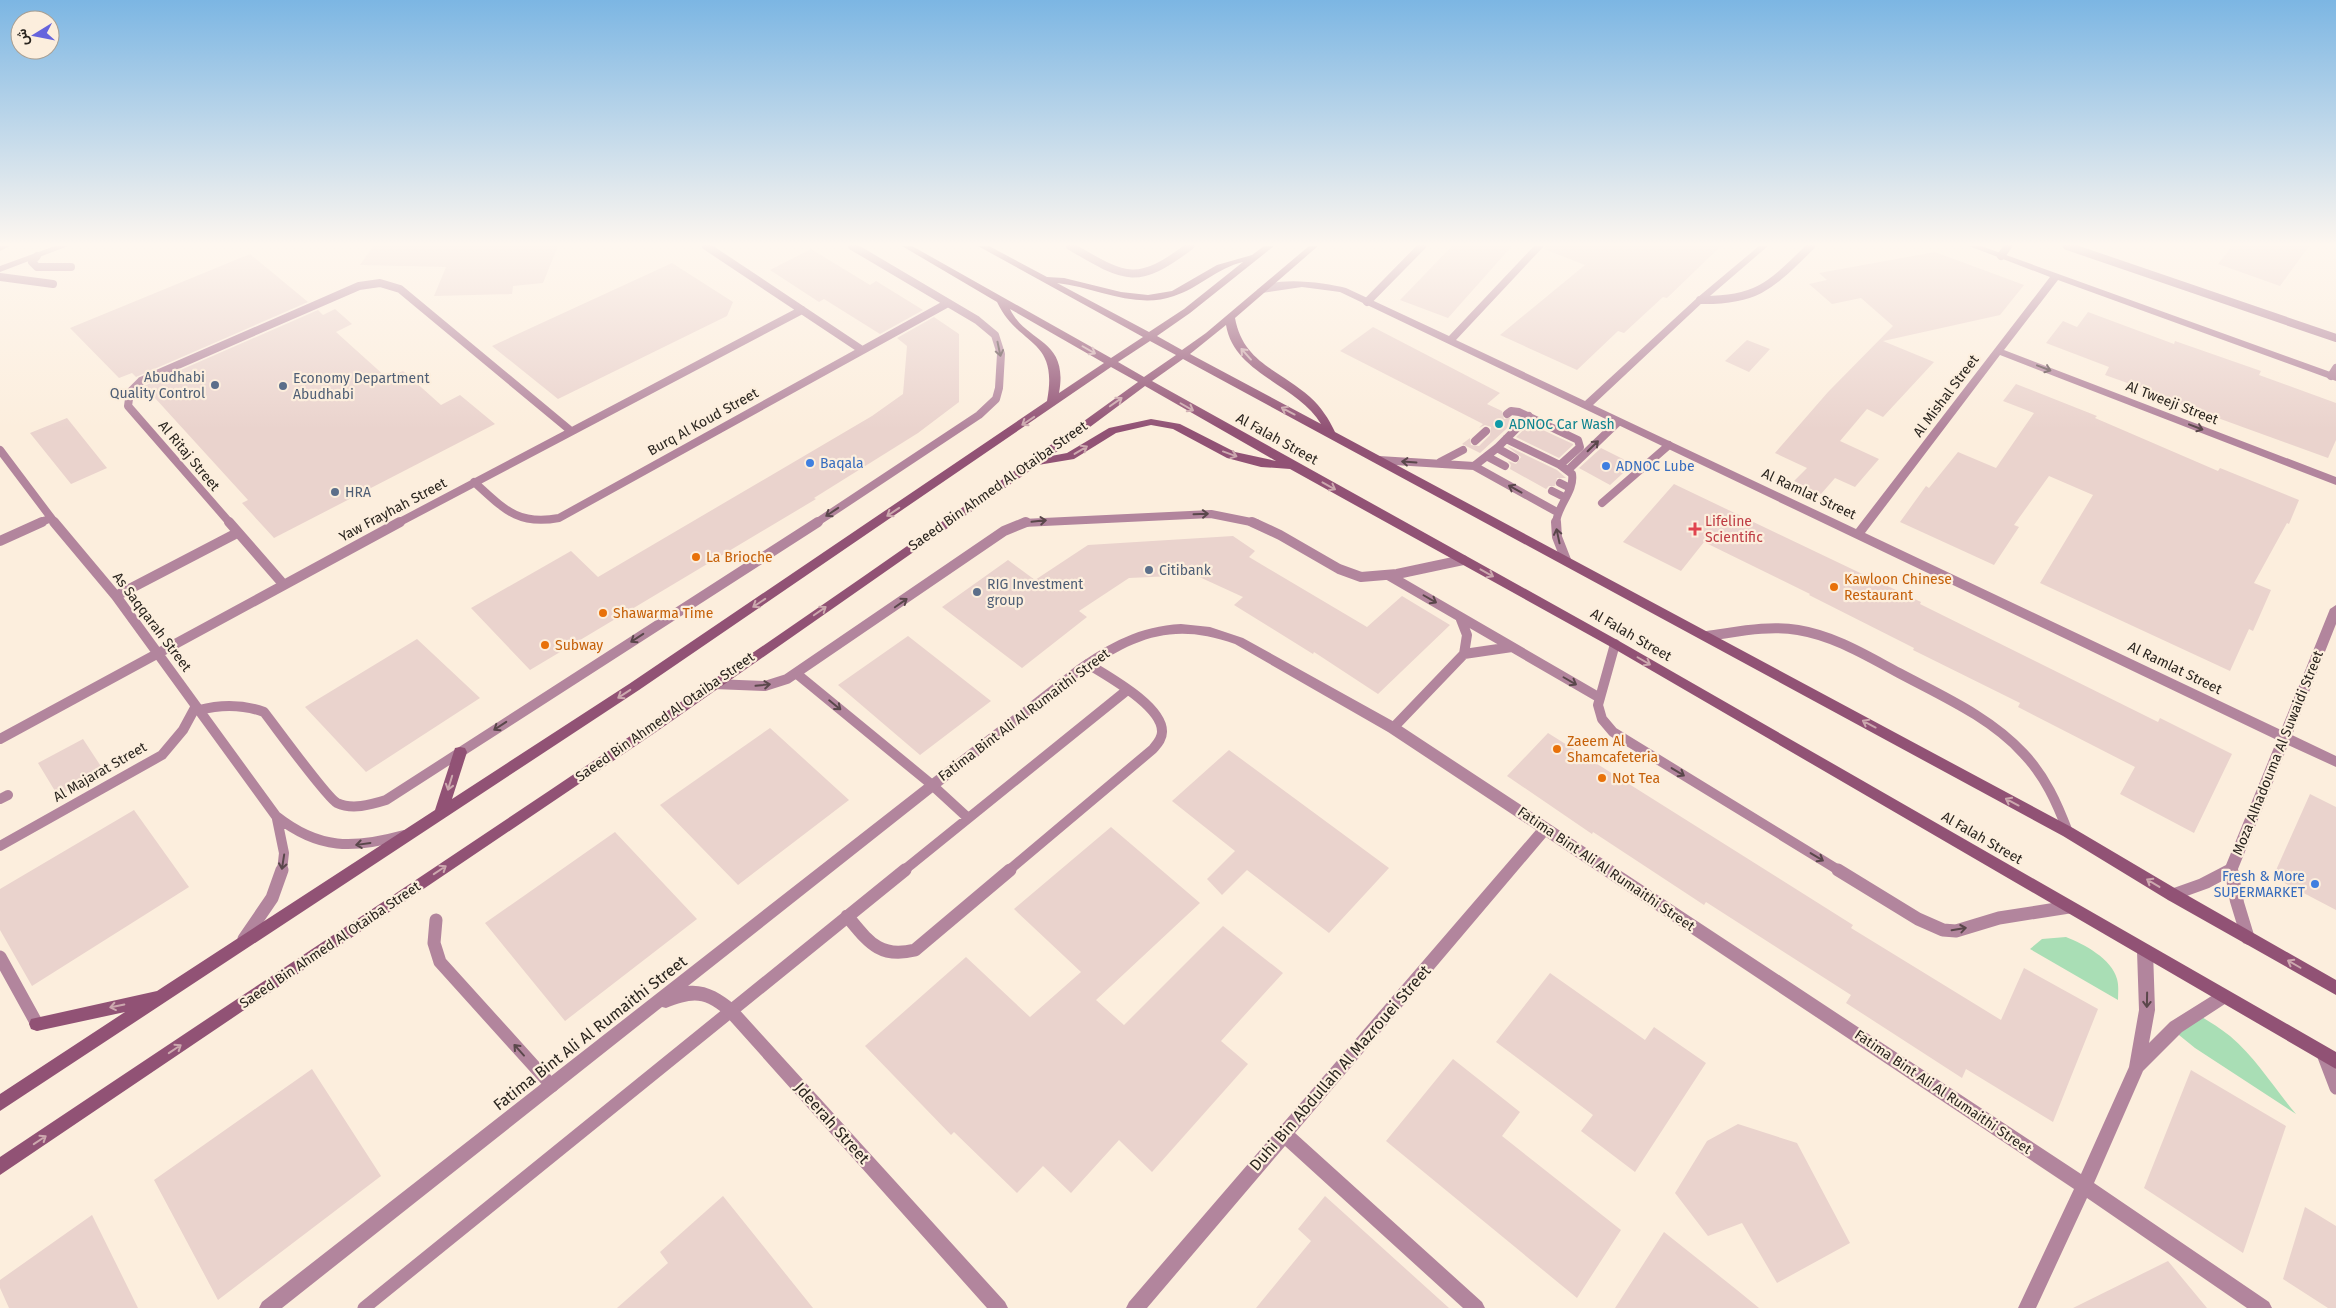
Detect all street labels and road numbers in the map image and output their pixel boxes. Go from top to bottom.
street label: Al Mishal Street [1910,351,1983,441]
street label: Al Tweeji Street [2123,378,2221,429]
street label: Burq Al Koud Street [645,384,762,459]
street label: Al Falah Street [1233,410,1322,469]
street label: Al Ritaj Street [155,417,224,495]
street label: Saeed Bin Ahmed Al Otaiba Street [905,417,1091,554]
street label: Al Ramlat Street [1759,465,1860,524]
street label: Yaw Frayhah Street [336,474,450,545]
street label: As Saqqarah Street [109,569,196,676]
street label: Al Falah Street [1587,605,1675,666]
street label: Al Ramlat Street [2125,638,2225,698]
street label: Fatima Bint Ali Al Rumaithi Street [935,644,1114,785]
street label: Moza Alhadouma Al Suwaidi Street [2229,647,2327,858]
street label: Saeed Bin Ahmed Al Otaiba Street [572,648,758,785]
street label: Al Majarat Street [50,738,151,806]
street label: Fatima Bint Ali Al Rumaithi Street [1514,803,1699,935]
street label: Al Falah Street [1938,808,2026,869]
street label: Saeed Bin Ahmed Al Otaiba Street [236,877,424,1012]
street label: Fatima Bint Ali Al Rumaithi Street [490,951,691,1114]
street label: Duhi Bin Abdullah Al Mazrouei Street [1245,961,1435,1175]
street label: Fatima Bint Ali Al Rumaithi Street [1851,1026,2036,1158]
street label: Jdeerah Street [790,1078,874,1168]

